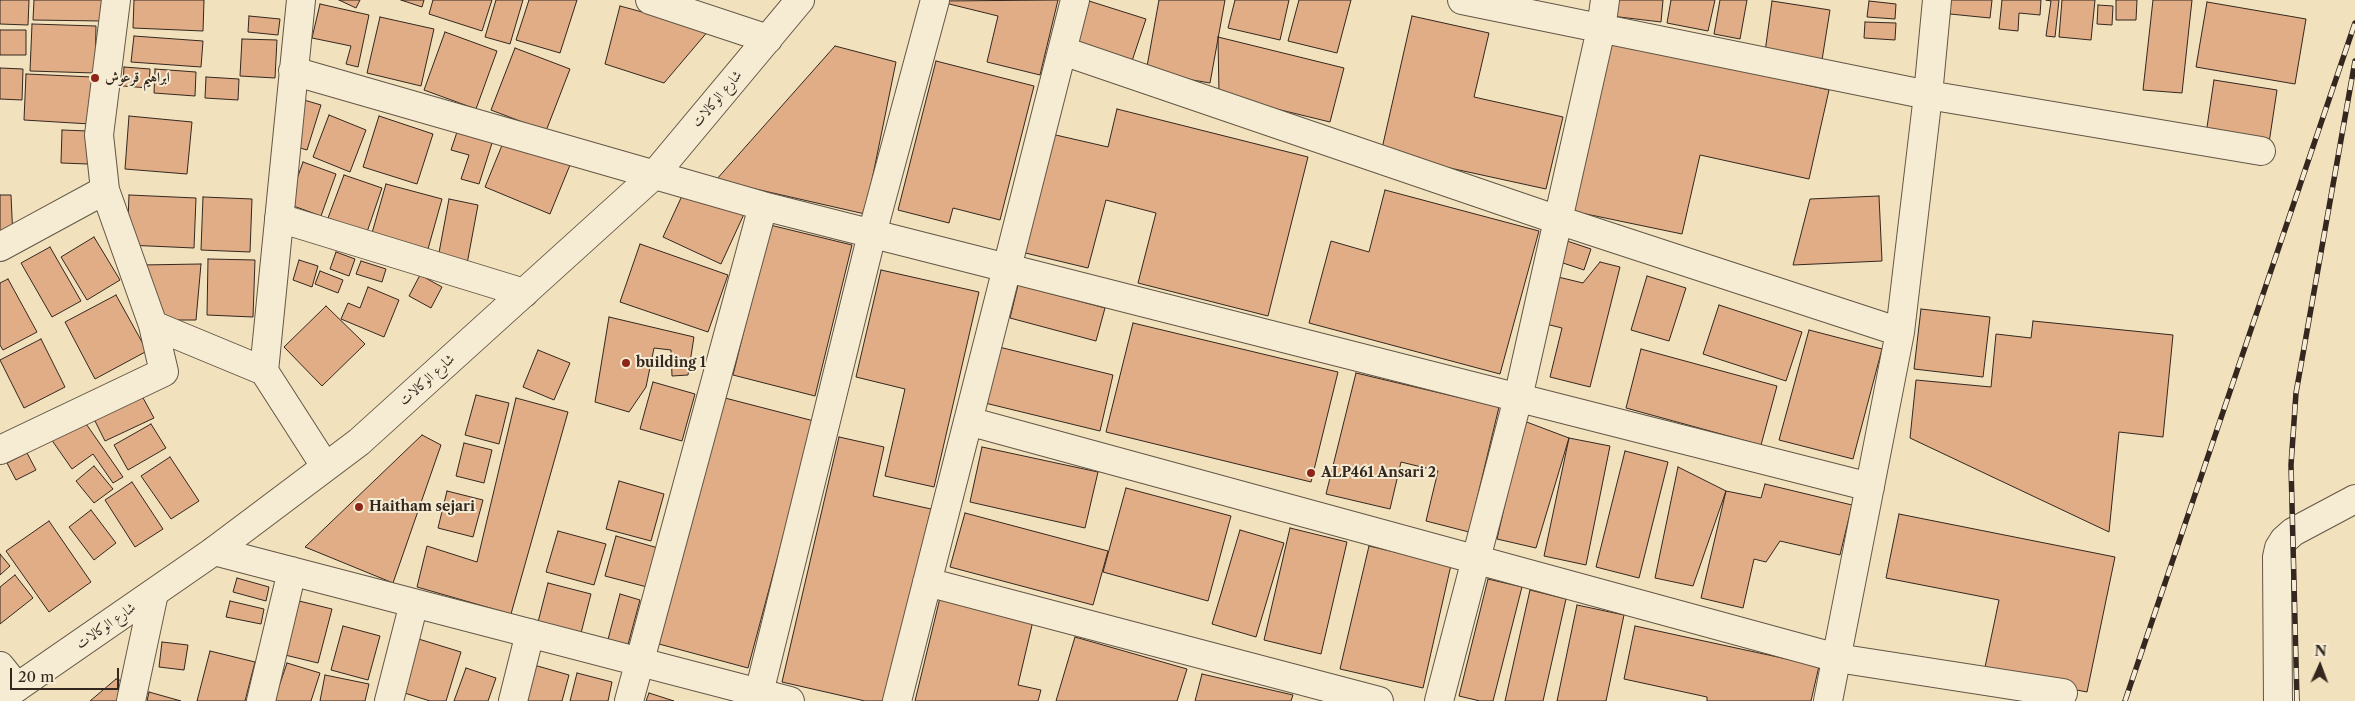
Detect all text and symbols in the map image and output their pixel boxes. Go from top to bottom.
street label: شارع الوكالات [688,67,746,131]
place label: ابراهيم قرعوش [105,70,170,86]
marker: ابراهيم قرعوش [89,72,101,84]
street label: شارع الوكالات [396,351,458,409]
place label: building 1 [636,355,706,371]
marker: building 1 [620,357,632,369]
place label: ALP461 Ansari 2 [1321,465,1436,481]
marker: ALP461 Ansari 2 [1305,467,1317,479]
place label: Haitham sejari [369,499,475,515]
marker: Haitham sejari [353,501,365,513]
street label: شارع الوكالات [73,599,139,653]
north arrow [2295,641,2345,691]
text: N [2314,642,2327,660]
scale bar [12,658,121,690]
text: 20 m [18,667,54,686]

